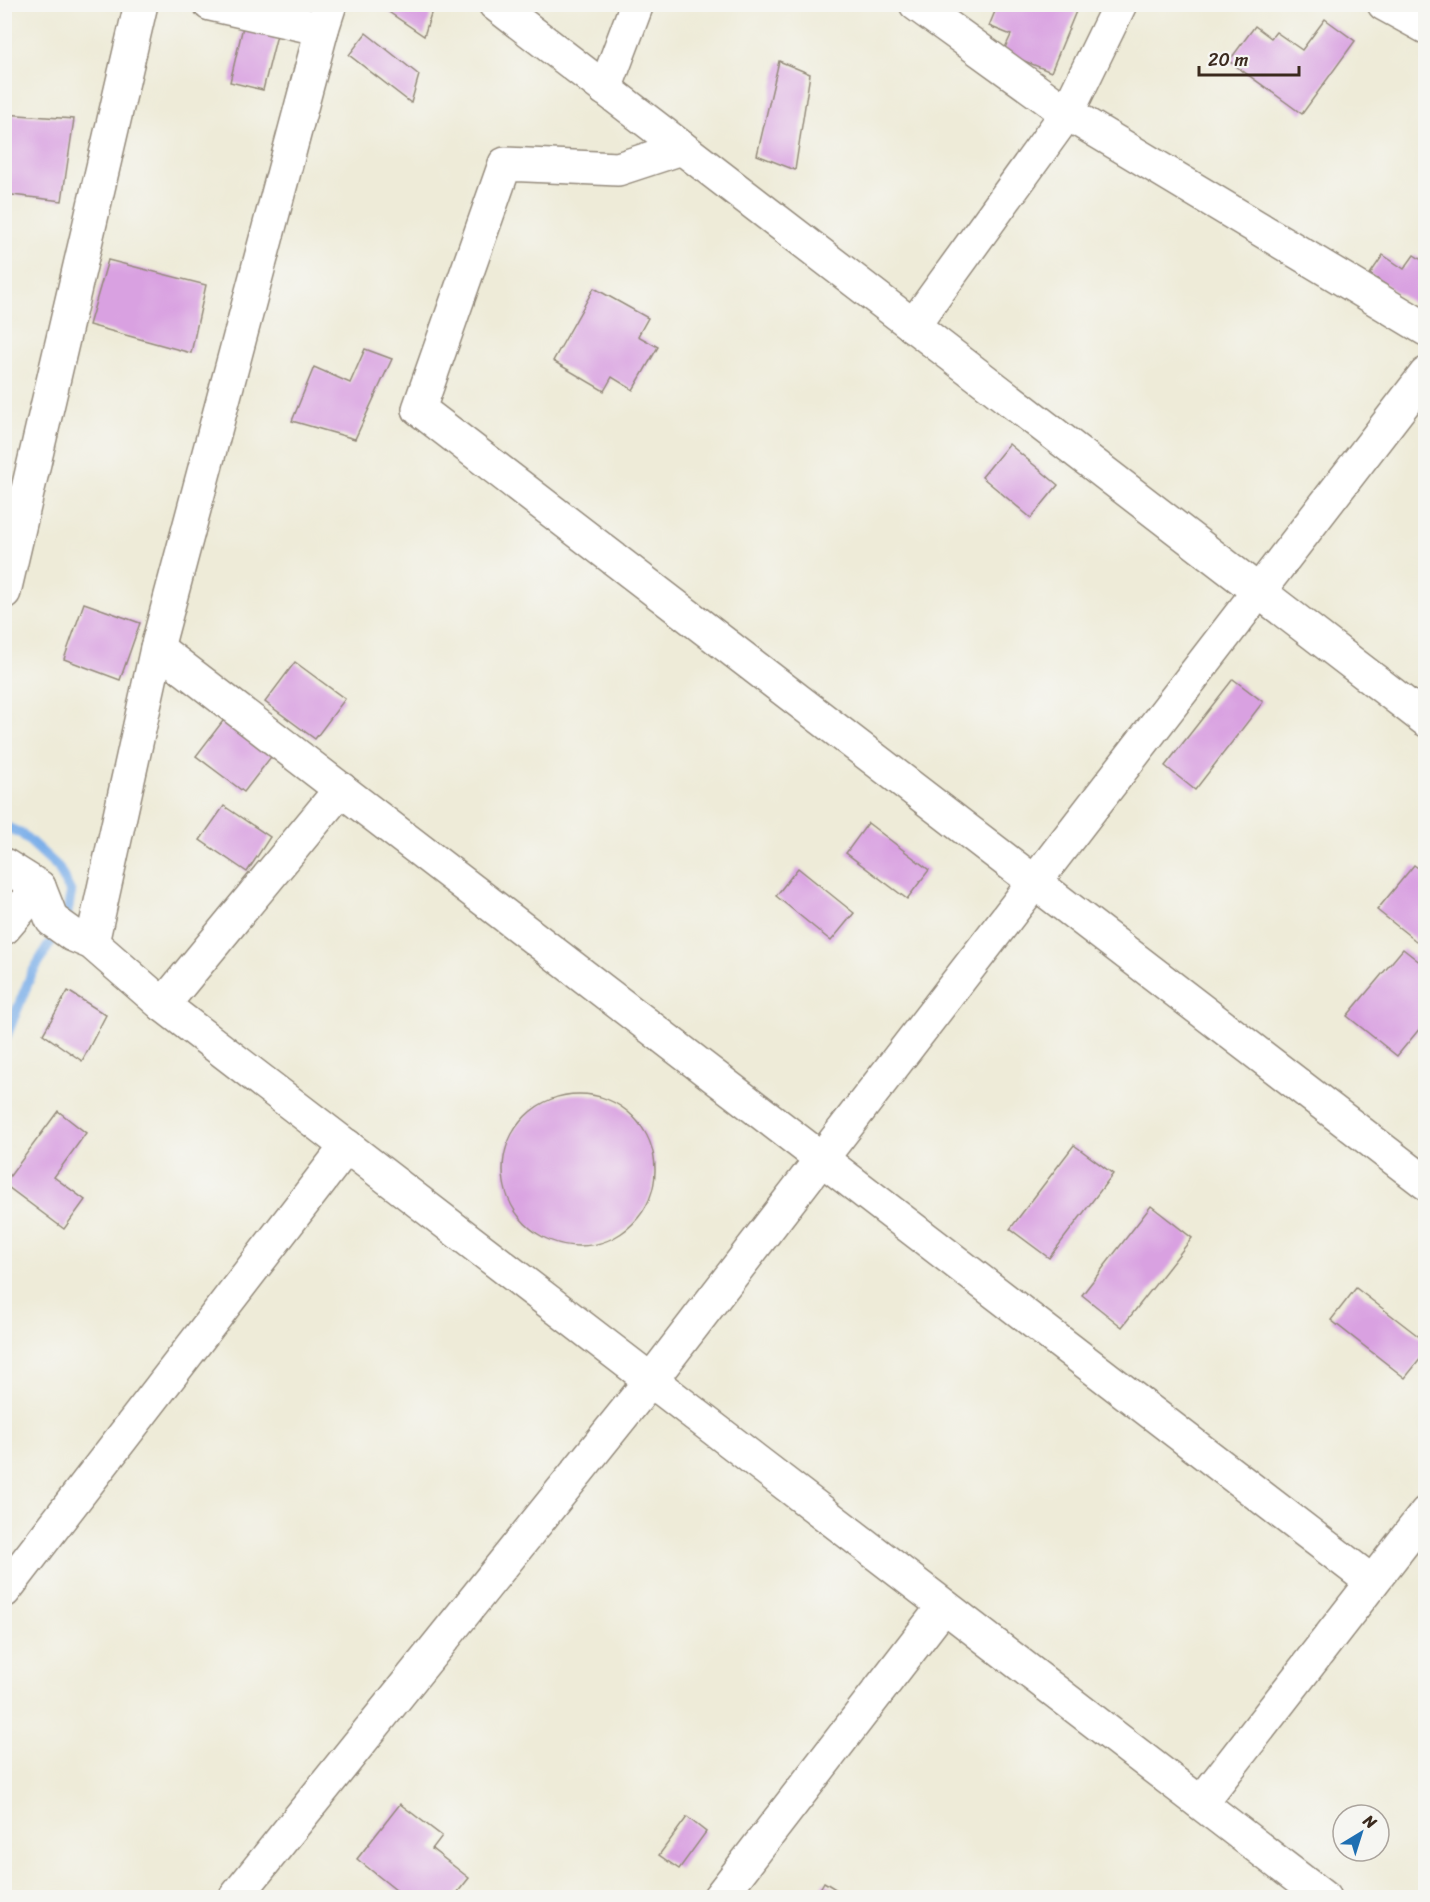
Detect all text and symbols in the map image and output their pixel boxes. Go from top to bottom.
scale bar [1199,39,1300,77]
text: 20 m [1208,44,1248,76]
north arrow [1331,1803,1391,1863]
text: N [1356,1806,1384,1837]

